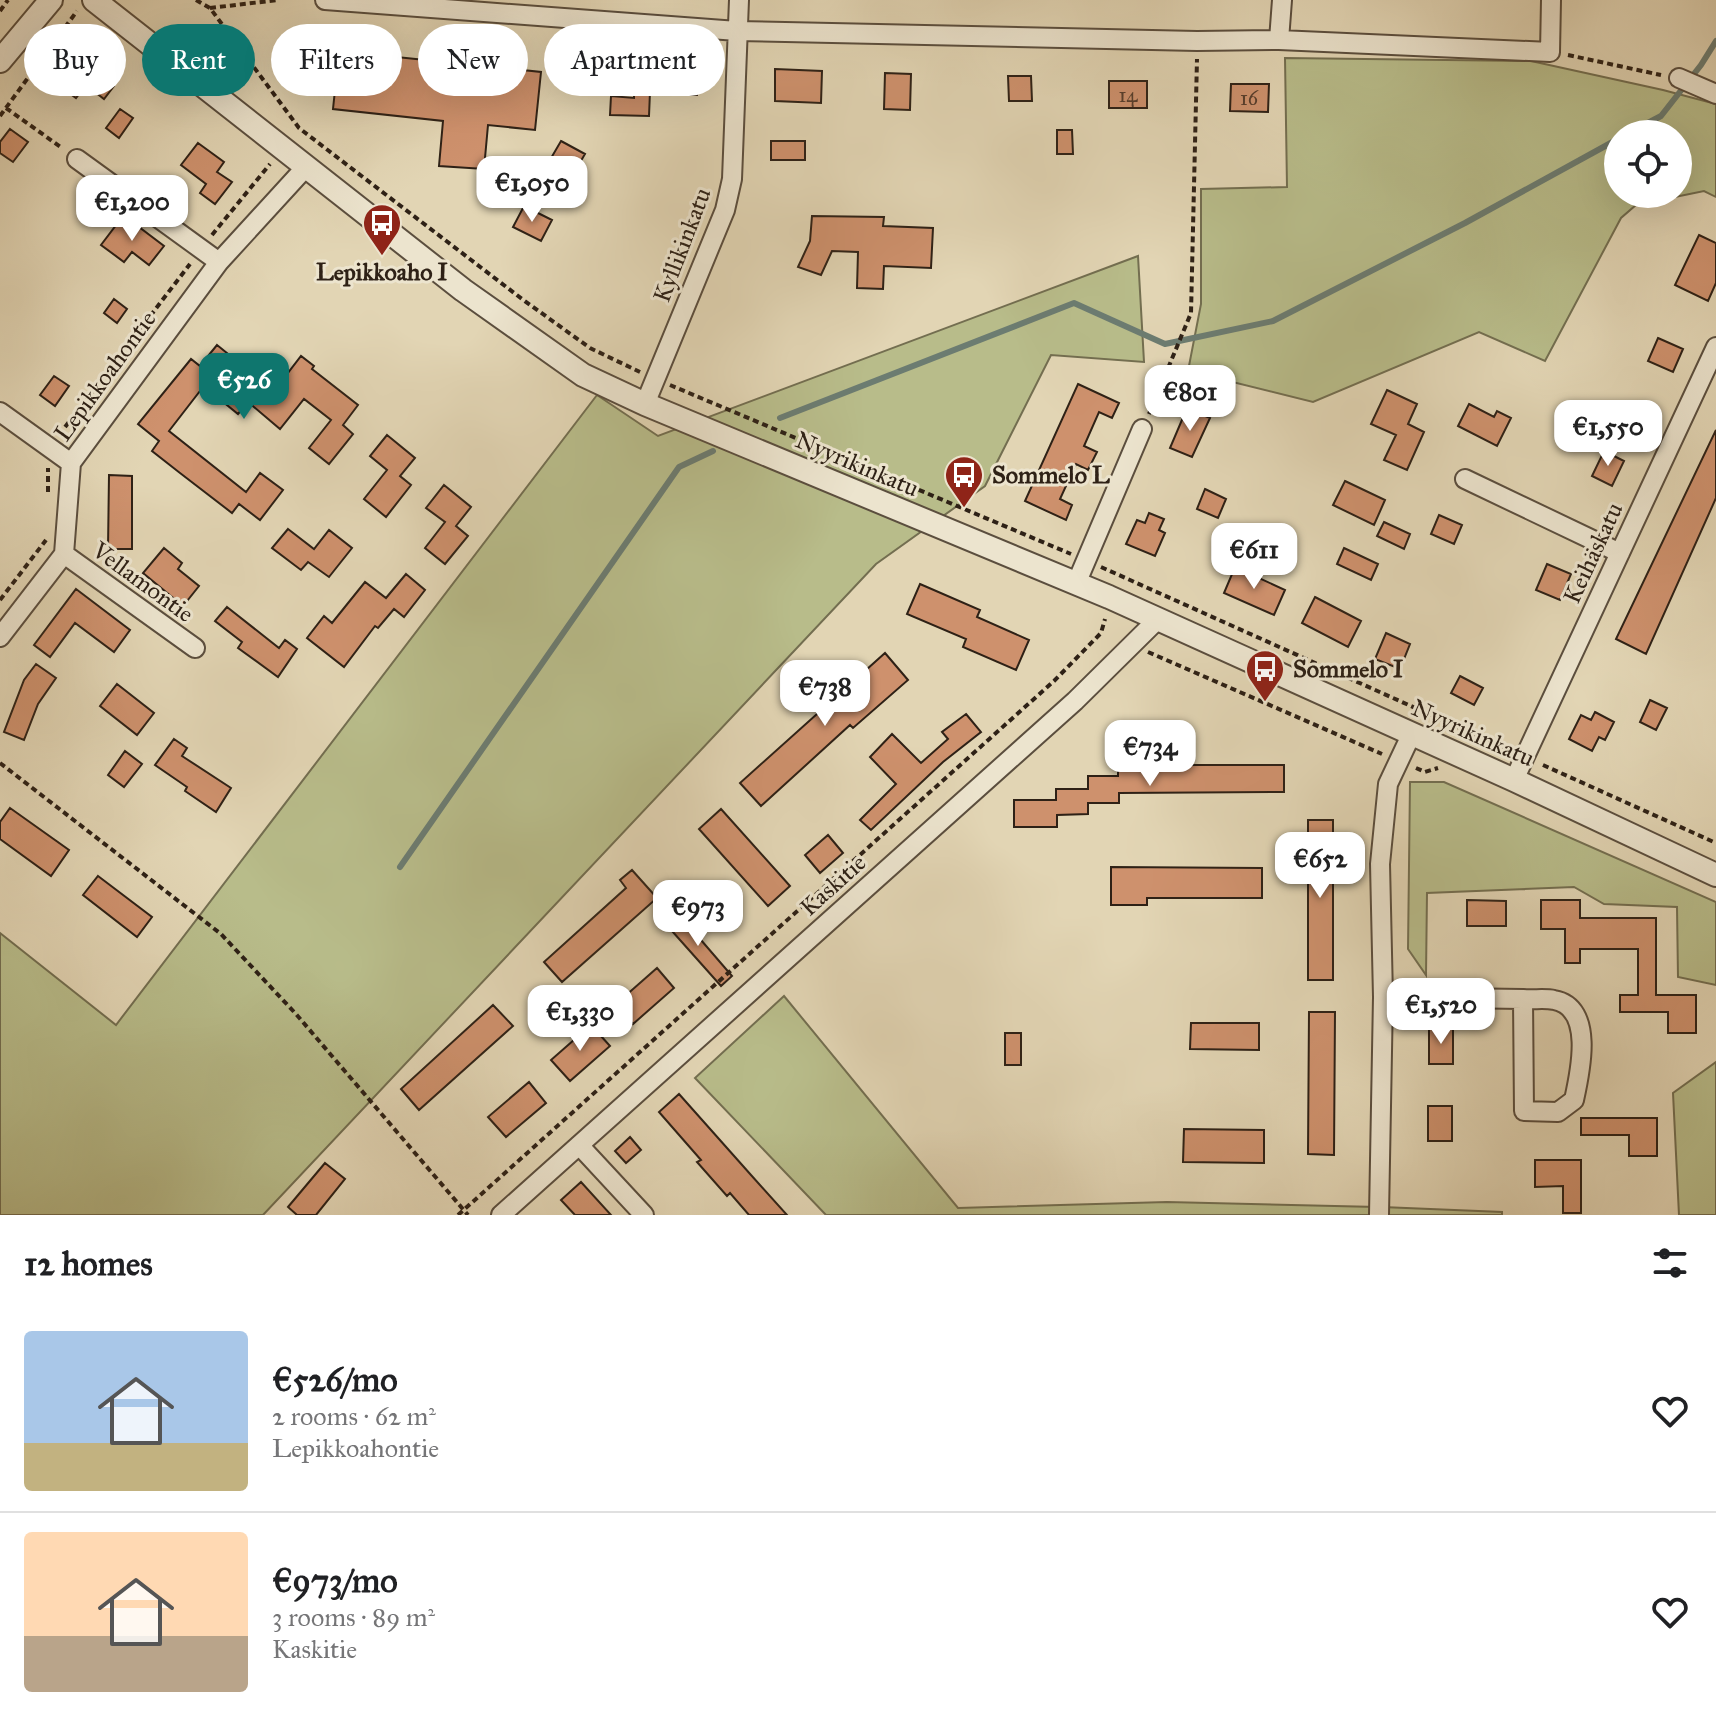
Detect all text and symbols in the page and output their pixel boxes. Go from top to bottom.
chip: Buy [24,24,126,96]
chip: Rent [142,24,255,96]
chip: Filters [271,24,402,96]
chip: New [418,24,528,96]
chip: Apartment [544,24,725,96]
house number: 14 [1118,83,1138,107]
house number: 16 [1240,86,1259,110]
map controls [1604,120,1692,208]
button: locate [1604,120,1692,208]
pin: €1,050 [467,156,597,224]
text: €1,050 [494,166,570,198]
pin: €1,200 [67,175,197,243]
street label: Kyllikinkatu [646,183,718,306]
text: €1,200 [94,185,170,217]
bus stop icon: Lepikkoaho I [361,202,403,257]
place label: Lepikkoaho I [316,257,448,287]
street label: Lepikkoahontie [48,305,162,447]
pin: €526 [197,353,291,421]
text: €526 [217,363,271,395]
pin: €801 [1143,365,1237,433]
text: €801 [1163,375,1217,407]
pin: €1,550 [1543,400,1673,468]
text: €1,550 [1572,410,1644,442]
street label: Nyyrikinkatu [791,425,923,504]
bus stop icon: Sommelo L [943,454,985,509]
place label: Sommelo L [992,460,1110,490]
street label: Keihäskatu [1557,497,1630,608]
pin: €611 [1207,523,1301,591]
text: €611 [1229,533,1279,565]
street label: Vellamontie [86,535,200,629]
bus stop icon: Sommelo I [1244,648,1286,703]
place label: Sommelo I [1293,654,1403,684]
pin: €738 [778,660,872,728]
text: €738 [798,670,852,702]
street label: Nyyrikinkatu [1407,693,1539,773]
pin: €734 [1103,720,1197,788]
text: €734 [1123,730,1177,762]
pin: €652 [1273,832,1367,900]
text: €652 [1293,842,1347,874]
street label: Kaskitie [794,848,872,922]
pin: €973 [651,880,745,948]
text: €973 [671,890,725,922]
pin: €1,520 [1376,978,1506,1046]
pin: €1,330 [515,985,645,1053]
text: €1,520 [1405,988,1477,1020]
text: €1,330 [546,995,614,1027]
icon: filters [1648,1241,1692,1285]
text: 12 homes [24,1243,153,1284]
text: €526/mo [272,1359,398,1400]
icon: home [88,1363,184,1459]
icon: heart [1648,1389,1692,1433]
text: 2 rooms · 62 m² [272,1400,436,1432]
text: Lepikkoahontie [272,1432,439,1464]
text: €973/mo [272,1560,398,1601]
icon: home [88,1564,184,1660]
icon: heart [1648,1590,1692,1634]
text: 3 rooms · 89 m² [272,1601,435,1633]
text: Kaskitie [272,1633,357,1665]

